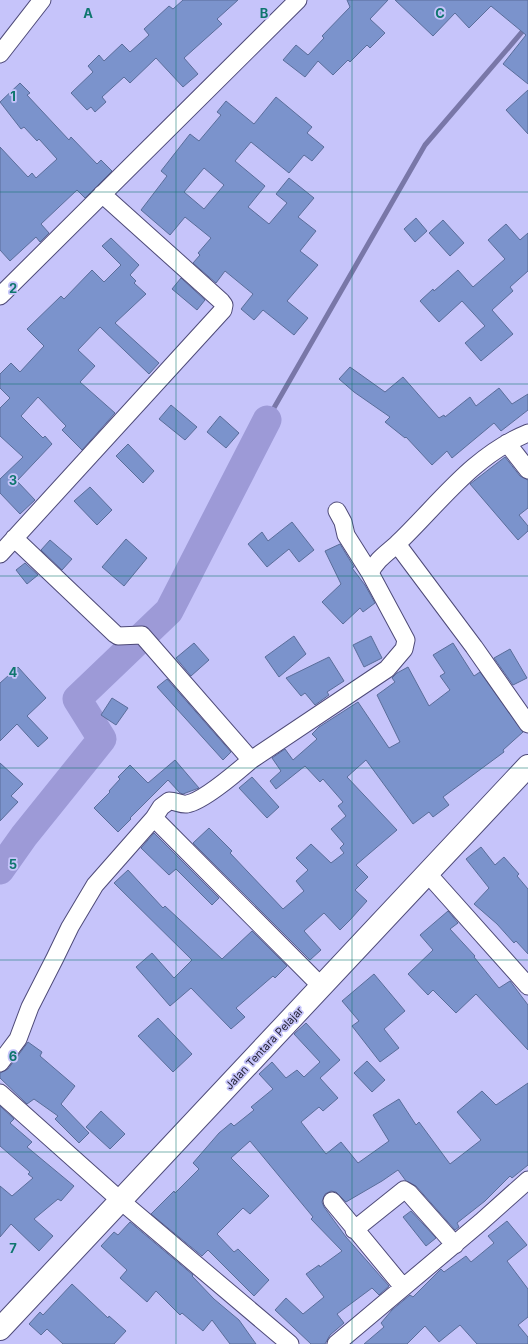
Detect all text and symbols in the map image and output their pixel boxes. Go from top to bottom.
text: A [83,5,93,21]
text: B [260,5,269,21]
text: C [435,5,445,21]
text: 1 [10,88,16,104]
text: 2 [9,280,17,296]
text: 3 [9,472,17,488]
text: 4 [9,664,18,680]
text: 5 [9,856,17,872]
street label: Jalan Tentara Pelajar [222,1004,306,1092]
text: 6 [9,1048,17,1064]
text: 7 [9,1240,17,1256]

